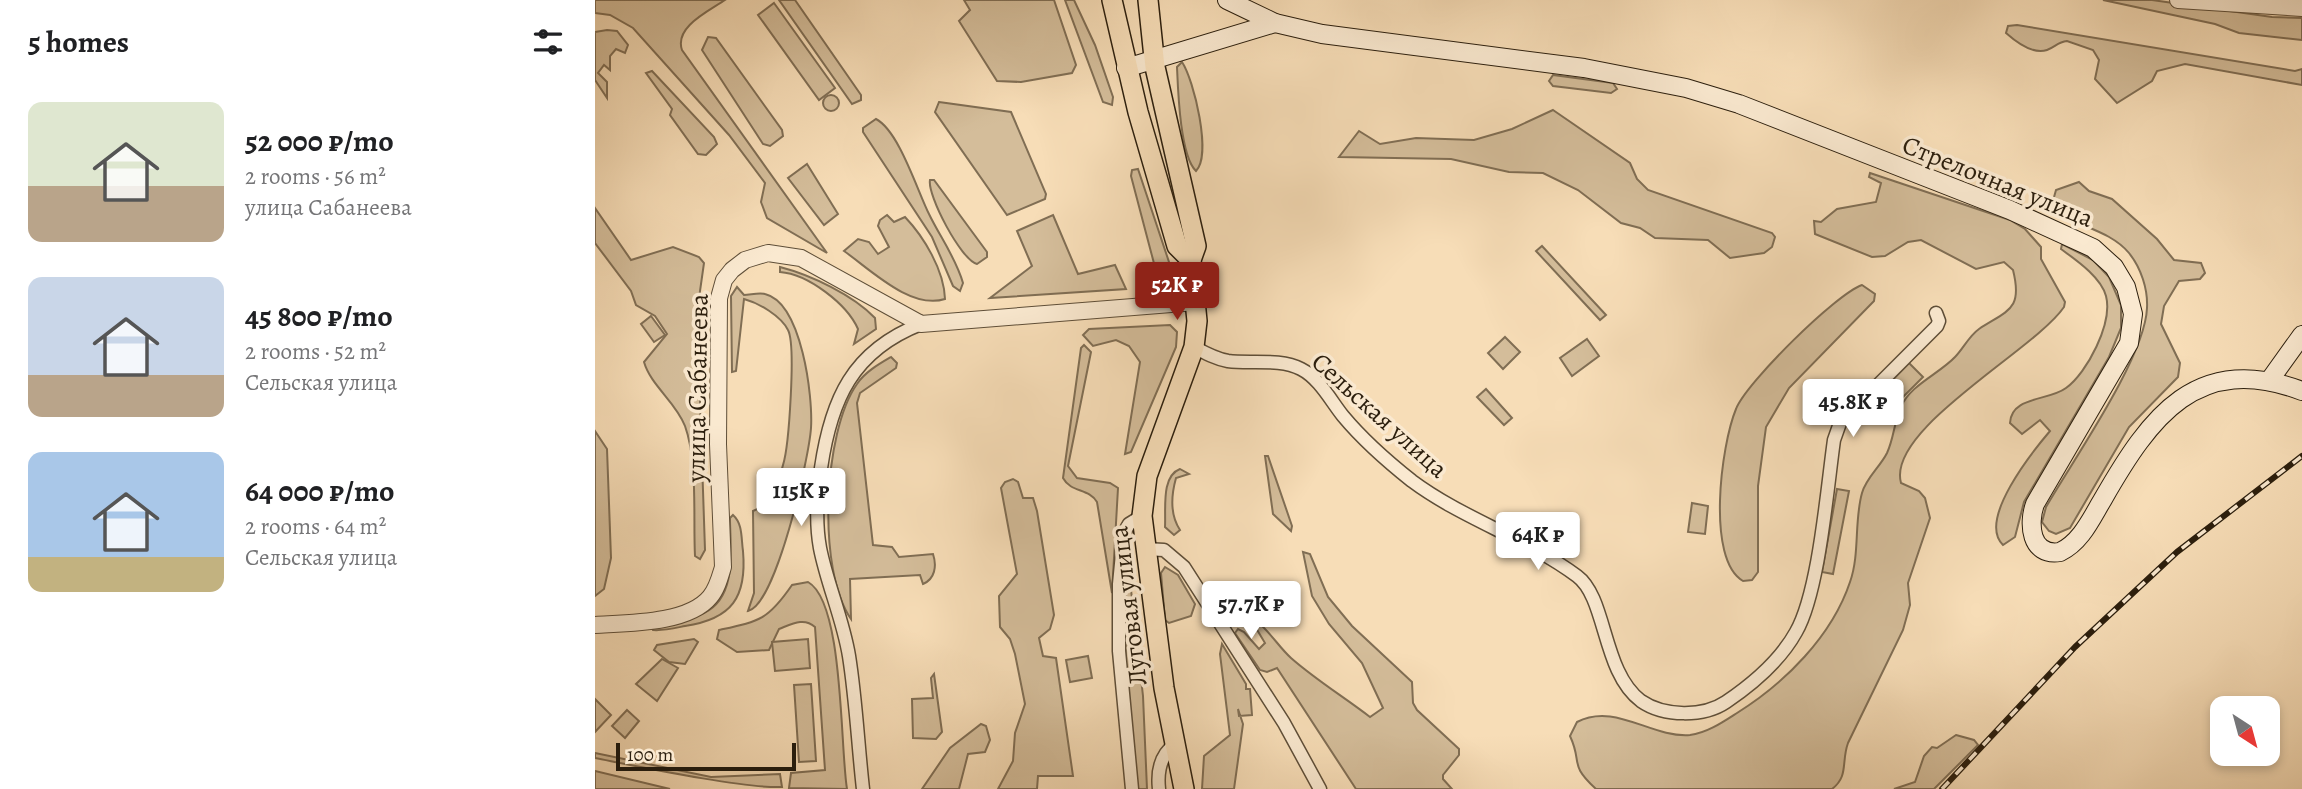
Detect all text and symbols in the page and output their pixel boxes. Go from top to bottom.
text: 5 homes [28,22,129,62]
icon: filters [529,23,567,61]
text: 52 000 ₽/mo [245,121,394,161]
street label: Стрелочная улица [1897,127,2099,236]
icon: home [84,130,168,214]
text: 2 rooms · 56 m² [245,161,386,192]
text: улица Сабанеева [245,192,412,223]
pin: 52K ₽ [1128,262,1226,322]
text: 52K ₽ [1151,269,1203,300]
street label: улица Сабанеева [678,293,717,484]
text: 45 800 ₽/mo [245,296,393,336]
icon: home [84,305,168,389]
text: 2 rooms · 52 m² [245,336,386,367]
street label: Сельская улица [1304,345,1455,486]
text: Сельская улица [245,367,397,398]
pin: 45.8K ₽ [1788,380,1918,439]
text: 45.8K ₽ [1819,386,1887,417]
pin: 115K ₽ [744,468,858,528]
text: 64 000 ₽/mo [245,471,395,511]
text: 115K ₽ [772,475,830,506]
icon: home [84,480,168,564]
text: 2 rooms · 64 m² [245,511,386,542]
pin: 64K ₽ [1489,512,1587,572]
text: 64K ₽ [1512,519,1564,550]
street label: Луговая улица [1101,524,1156,688]
text: Сельская улица [245,542,397,573]
pin: 57.7K ₽ [1186,582,1316,641]
text: 57.7K ₽ [1218,588,1284,619]
north arrow [2210,696,2280,766]
map controls [2210,696,2280,766]
scale bar [616,740,796,772]
text: 100 m [627,742,673,768]

